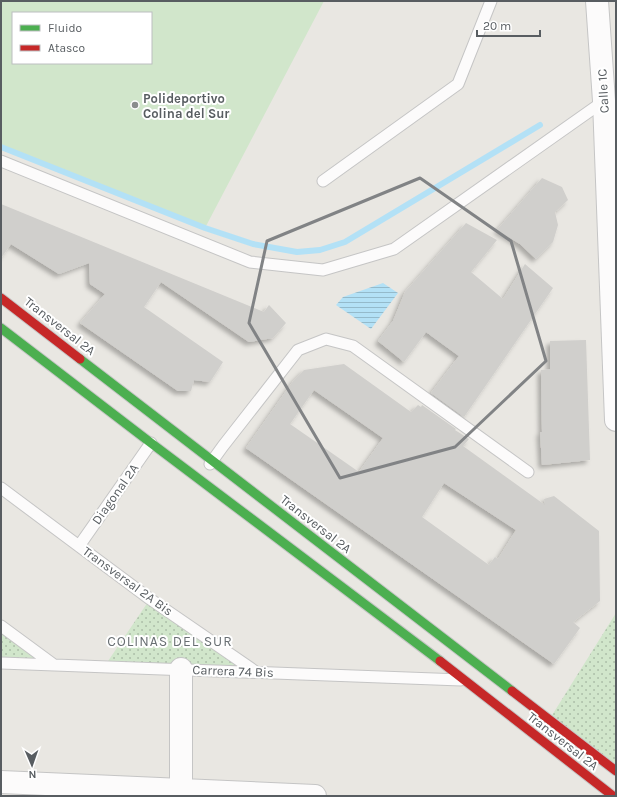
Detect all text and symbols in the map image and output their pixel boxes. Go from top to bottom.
legend [12,12,152,64]
scale bar [477,12,540,38]
text: 20 m [483,19,511,33]
text: Fluido [48,21,82,35]
text: Atasco [48,41,85,55]
street label: Calle 1C [594,68,612,114]
place label: Polideportivo Colina del Sur [143,91,230,121]
marker: Polideportivo Colina del Sur [130,100,140,110]
street label: Transversal 2A [22,294,99,359]
street label: Diagonal 2A [89,460,142,527]
street label: Transversal 2A [278,492,355,557]
street label: Transversal 2A Bis [80,543,176,619]
district label: COLINAS DEL SUR [107,633,233,650]
street label: Carrera 74 Bis [192,662,274,680]
street label: Transversal 2A [525,709,602,774]
north arrow [12,745,52,785]
text: N [28,768,37,781]

